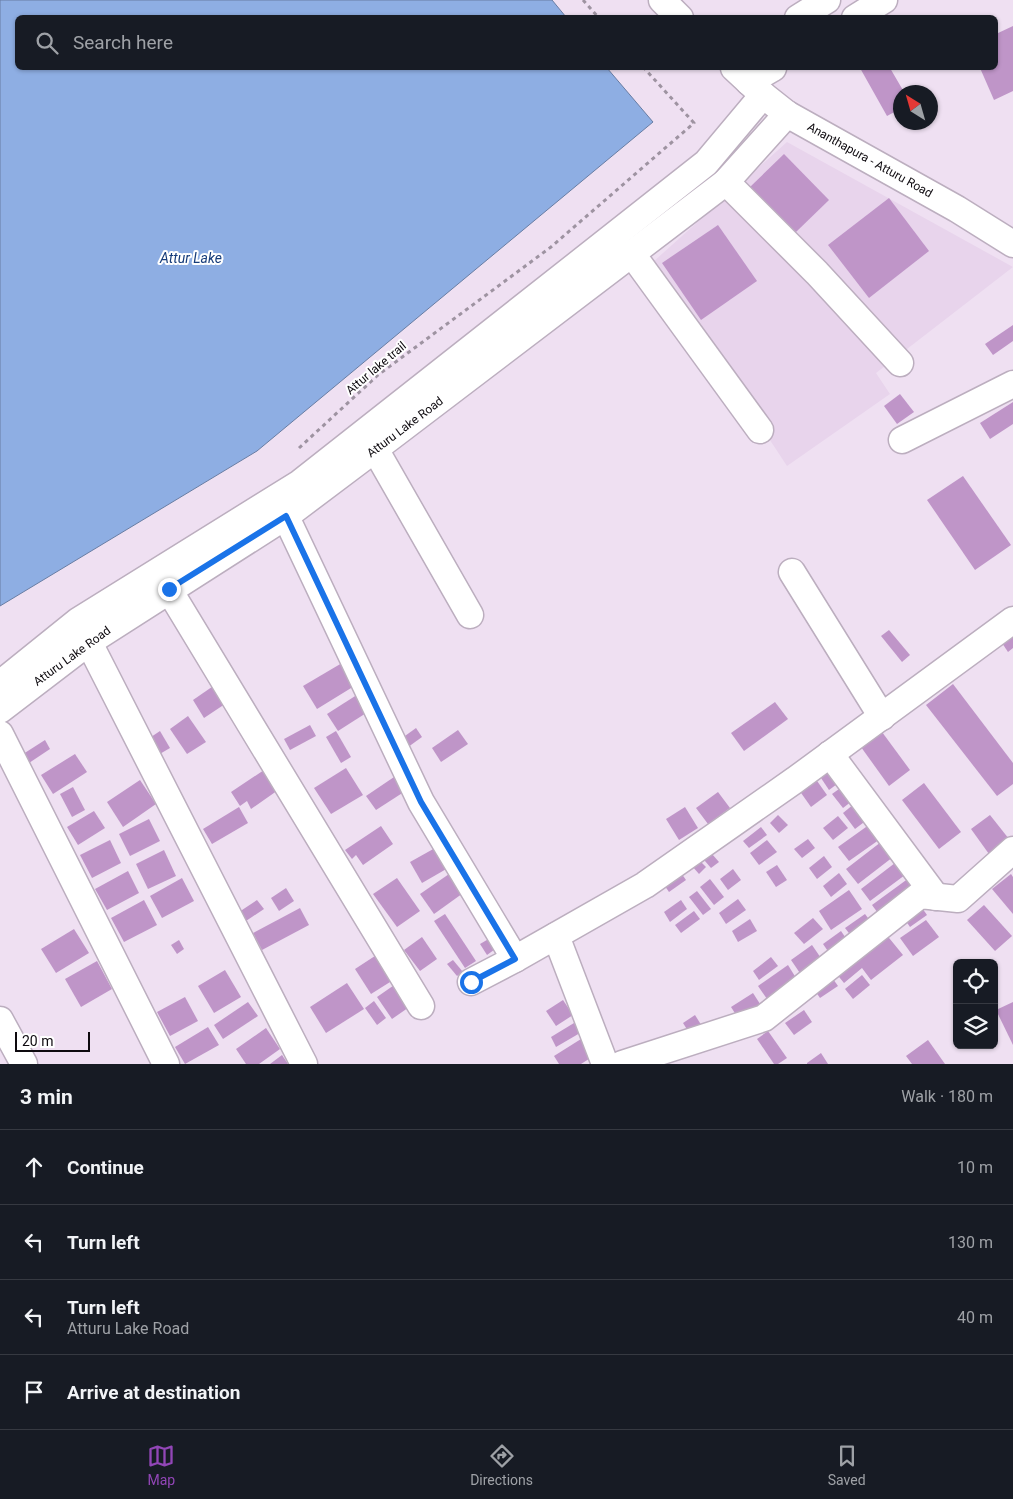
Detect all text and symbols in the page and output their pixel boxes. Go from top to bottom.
search box [15,15,998,70]
icon: search [33,29,61,57]
text: Search here [73,31,173,54]
north arrow [893,85,938,130]
street label: Ananthapura - Atturu Road [805,120,935,200]
water label: Attur Lake [159,250,222,266]
street label: Attur lake trail [343,339,409,397]
street label: Atturu Lake Road [364,394,446,460]
route end [158,578,181,601]
street label: Atturu Lake Road [31,623,113,689]
map controls [953,959,998,1049]
button: locate [953,959,998,1004]
route start [460,971,483,994]
button: layers [953,1004,998,1049]
scale bar [15,1029,90,1052]
text: 20 m [22,1033,54,1049]
text: 3 min [20,1085,73,1109]
text: Walk · 180 m [901,1087,993,1106]
icon: ahead [20,1153,48,1181]
text: Continue [67,1156,144,1179]
text: 10 m [957,1158,993,1177]
icon: left [20,1228,48,1256]
text: Turn left [67,1231,140,1254]
text: 130 m [948,1233,993,1252]
text: Turn left [67,1296,140,1319]
icon: left [20,1303,48,1331]
text: 40 m [957,1308,993,1327]
text: Atturu Lake Road [67,1319,189,1338]
icon: arrive [20,1378,48,1406]
text: Arrive at destination [67,1381,240,1404]
tab: Map [147,1442,175,1488]
tab: Directions [470,1442,533,1488]
tab: Saved [828,1442,866,1488]

